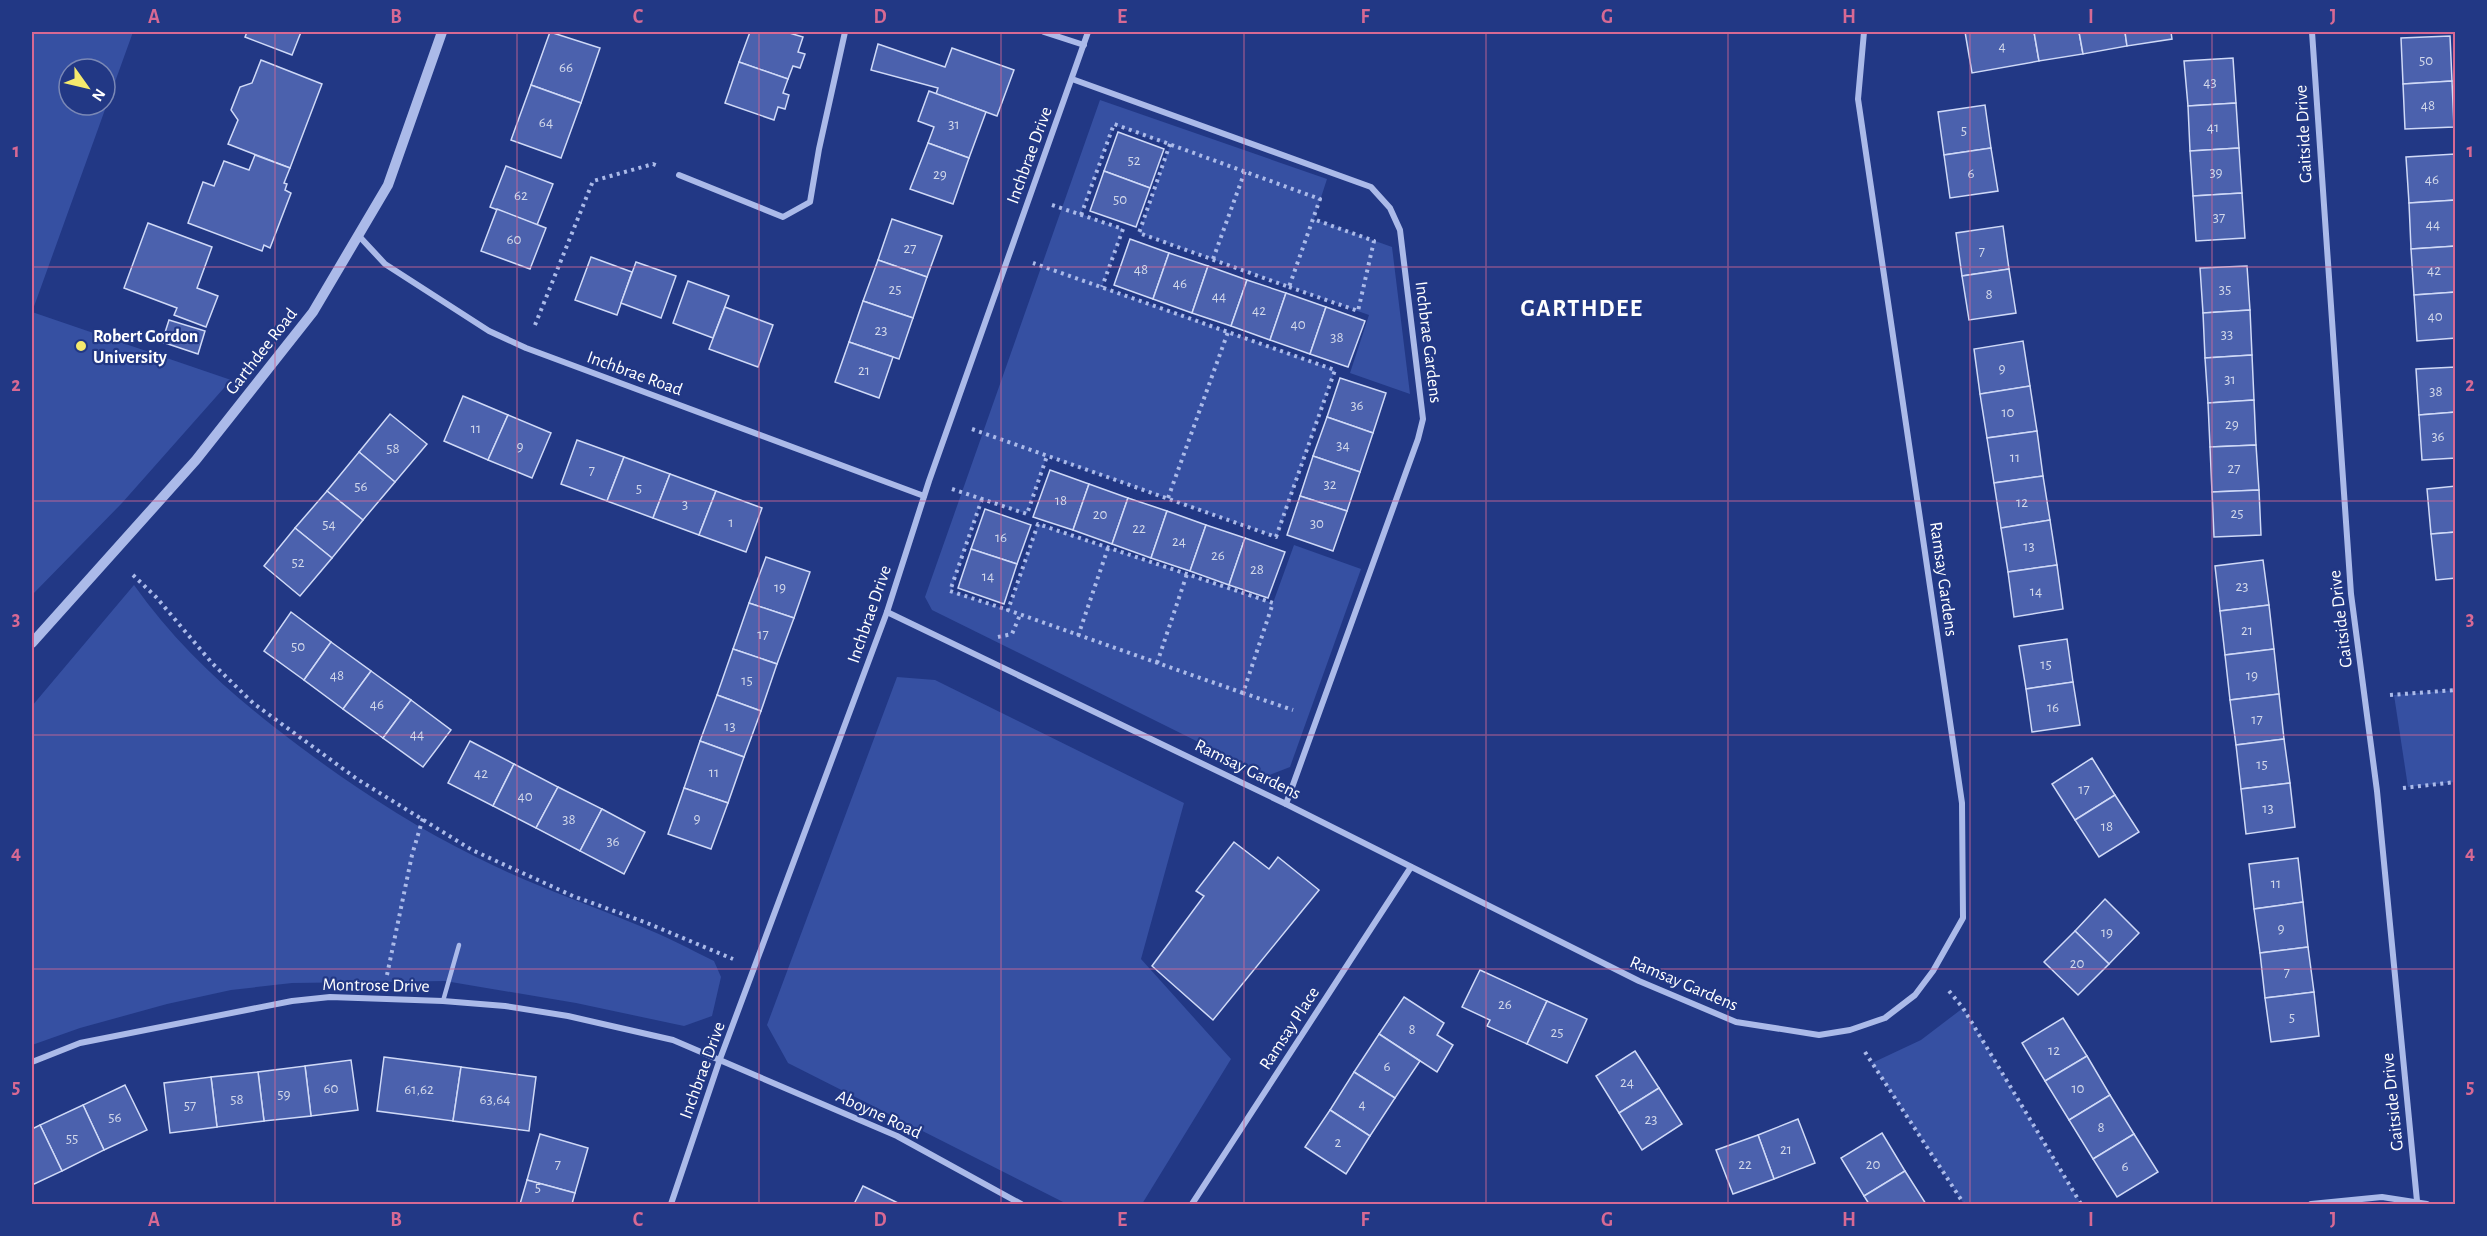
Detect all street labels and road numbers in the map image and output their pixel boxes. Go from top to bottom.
street label: Gaitside Drive [2292,84,2316,183]
street label: Inchbrae Drive [1004,104,1056,206]
street label: Inchbrae Gardens [1412,280,1444,404]
street label: Garthdee Road [223,305,301,398]
street label: Inchbrae Road [584,348,685,400]
street label: Ramsay Gardens [1926,521,1960,638]
street label: Inchbrae Drive [845,563,895,665]
street label: Gaitside Drive [2326,569,2356,669]
street label: Ramsay Gardens [1192,736,1303,803]
street label: Ramsay Gardens [1627,953,1740,1015]
street label: Montrose Drive [322,976,430,996]
street label: Ramsay Place [1256,984,1323,1073]
street label: Inchbrae Drive [677,1019,729,1121]
street label: Gaitside Drive [2379,1052,2407,1152]
street label: Aboyne Road [833,1087,924,1143]

